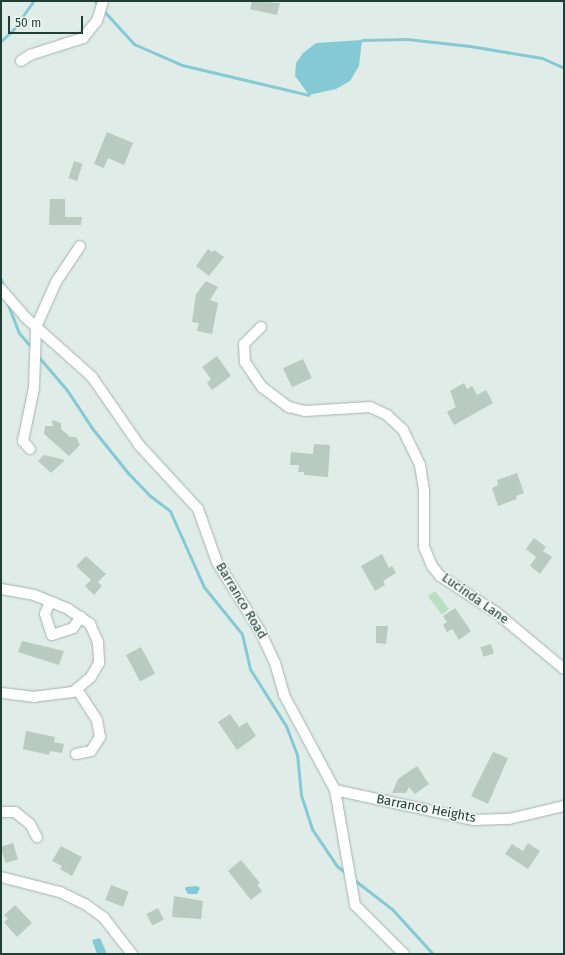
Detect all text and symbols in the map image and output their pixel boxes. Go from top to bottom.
scale bar [10,8,85,34]
text: 50 m [15,16,41,30]
street label: Barranco Road [212,560,270,642]
street label: Lucinda Lane [439,570,511,628]
street label: Barranco Heights [375,792,477,826]

